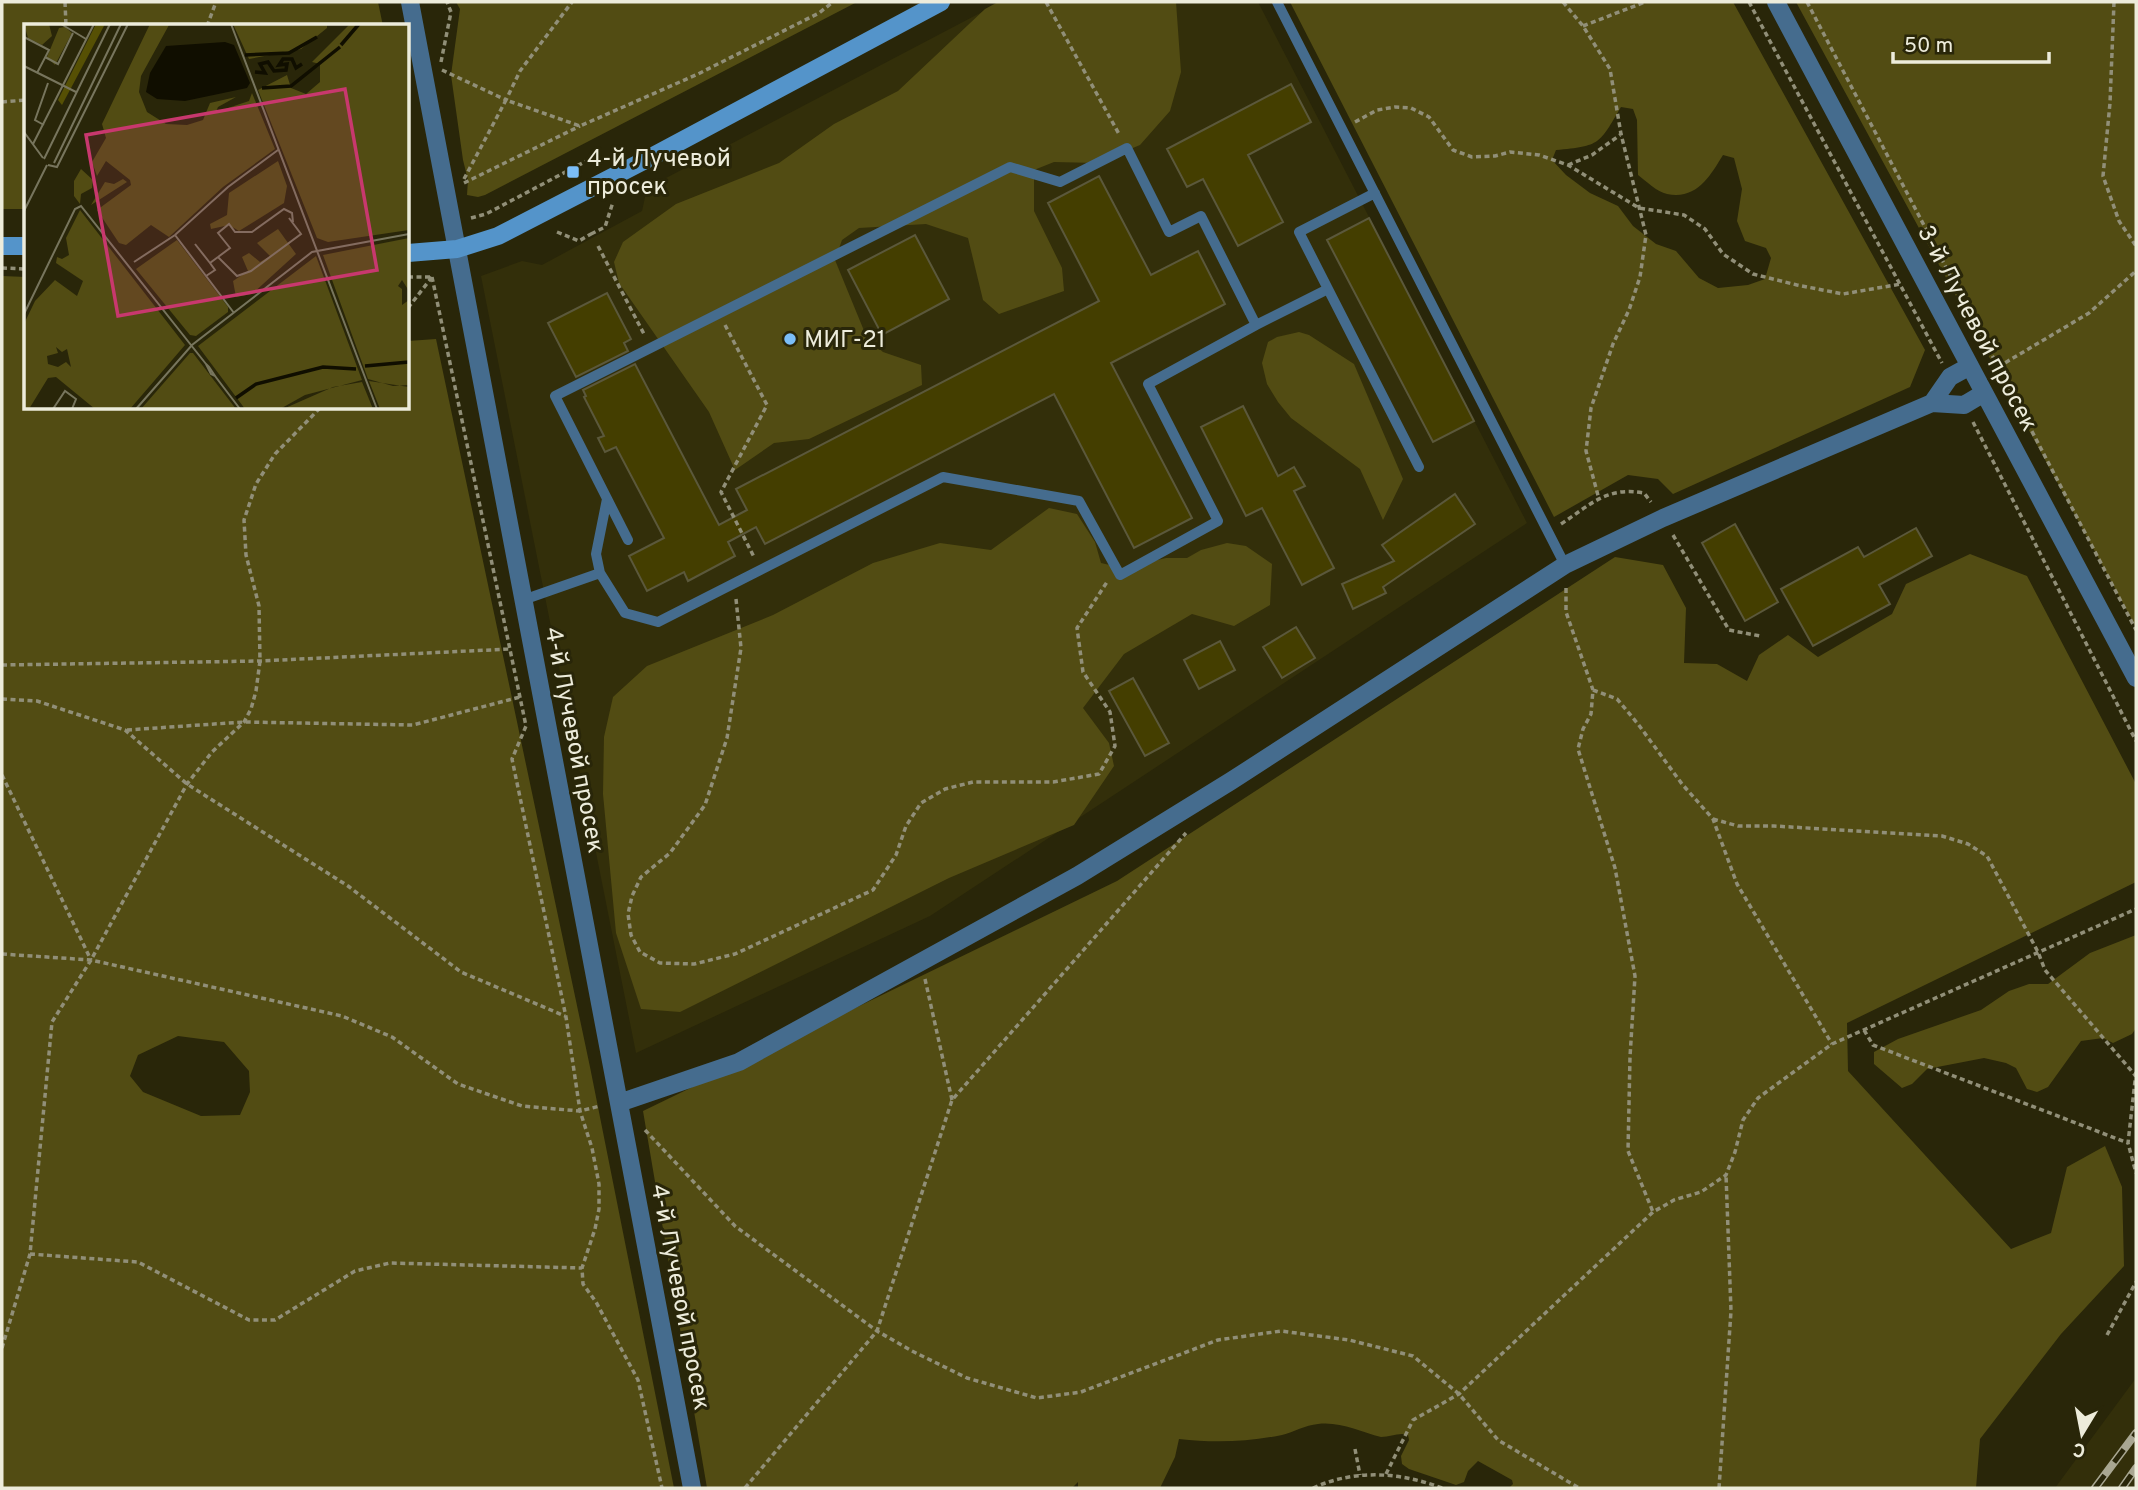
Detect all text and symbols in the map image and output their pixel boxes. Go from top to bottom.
scale bar [1893,21,2049,65]
inset map [24,24,410,410]
text: 50 m [1904,33,1953,60]
place label: 4-й Лучевой просек [587,145,731,203]
marker: 4-й Лучевой просек [565,164,581,180]
street label: 3-й Лучевой просек [1909,221,2043,437]
place label: МИГ-21 [804,326,886,356]
marker: МИГ-21 [782,331,798,347]
street label: 4-й Лучевой просек [536,625,610,856]
street label: 4-й Лучевой просек [642,1182,716,1413]
north arrow [2047,1399,2117,1469]
text: С [2071,1436,2087,1462]

